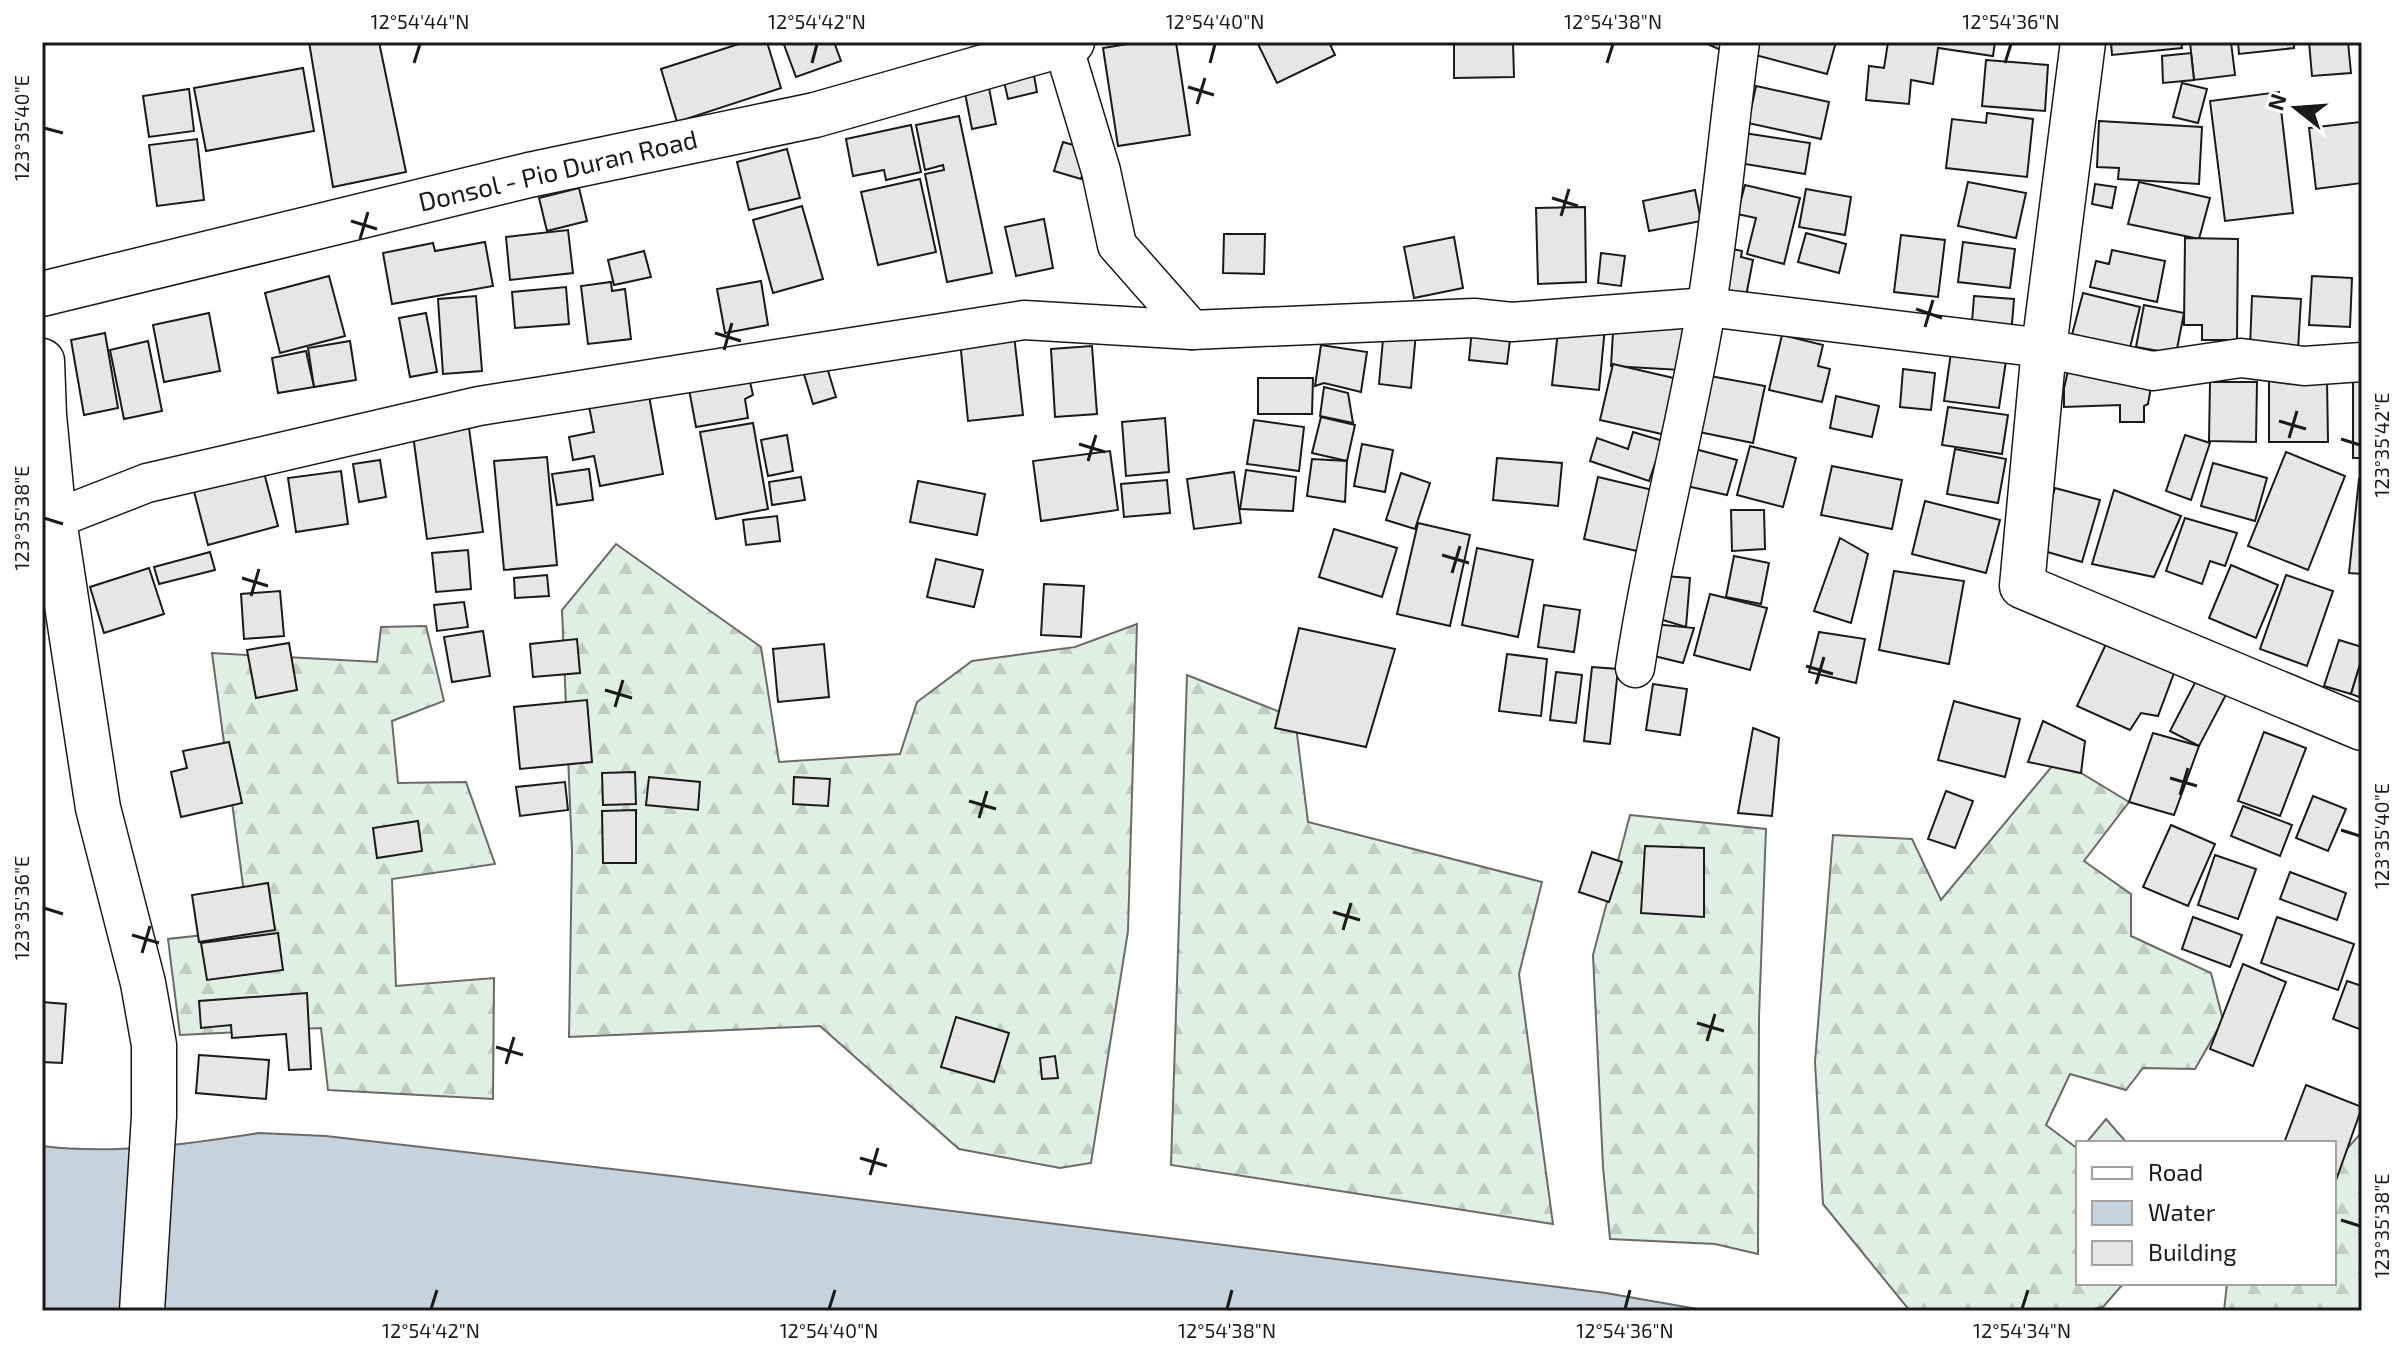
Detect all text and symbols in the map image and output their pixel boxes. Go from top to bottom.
text: 12°54'44"N [371,9,469,33]
text: 12°54'42"N [768,9,866,33]
text: 12°54'40"N [1166,9,1264,33]
text: 12°54'38"N [1564,9,1662,33]
text: 12°54'36"N [1962,9,2060,33]
north arrow [2256,68,2336,148]
text: 123°35'40"E [9,75,33,181]
text: N [2261,90,2291,113]
street label: Donsol - Pio Duran Road [415,122,700,217]
text: 123°35'42"E [2369,393,2393,498]
text: 123°35'38"E [9,465,33,571]
text: 123°35'40"E [2369,783,2393,889]
text: 123°35'36"E [9,856,33,960]
legend [2076,1141,2336,1285]
text: Road [2148,1157,2203,1186]
text: 123°35'38"E [2369,1173,2393,1279]
text: Water [2148,1197,2216,1226]
text: Building [2148,1237,2237,1266]
text: 12°54'42"N [382,1318,480,1342]
text: 12°54'40"N [780,1318,878,1342]
text: 12°54'38"N [1178,1318,1276,1342]
text: 12°54'36"N [1576,1318,1674,1342]
text: 12°54'34"N [1973,1318,2071,1342]

